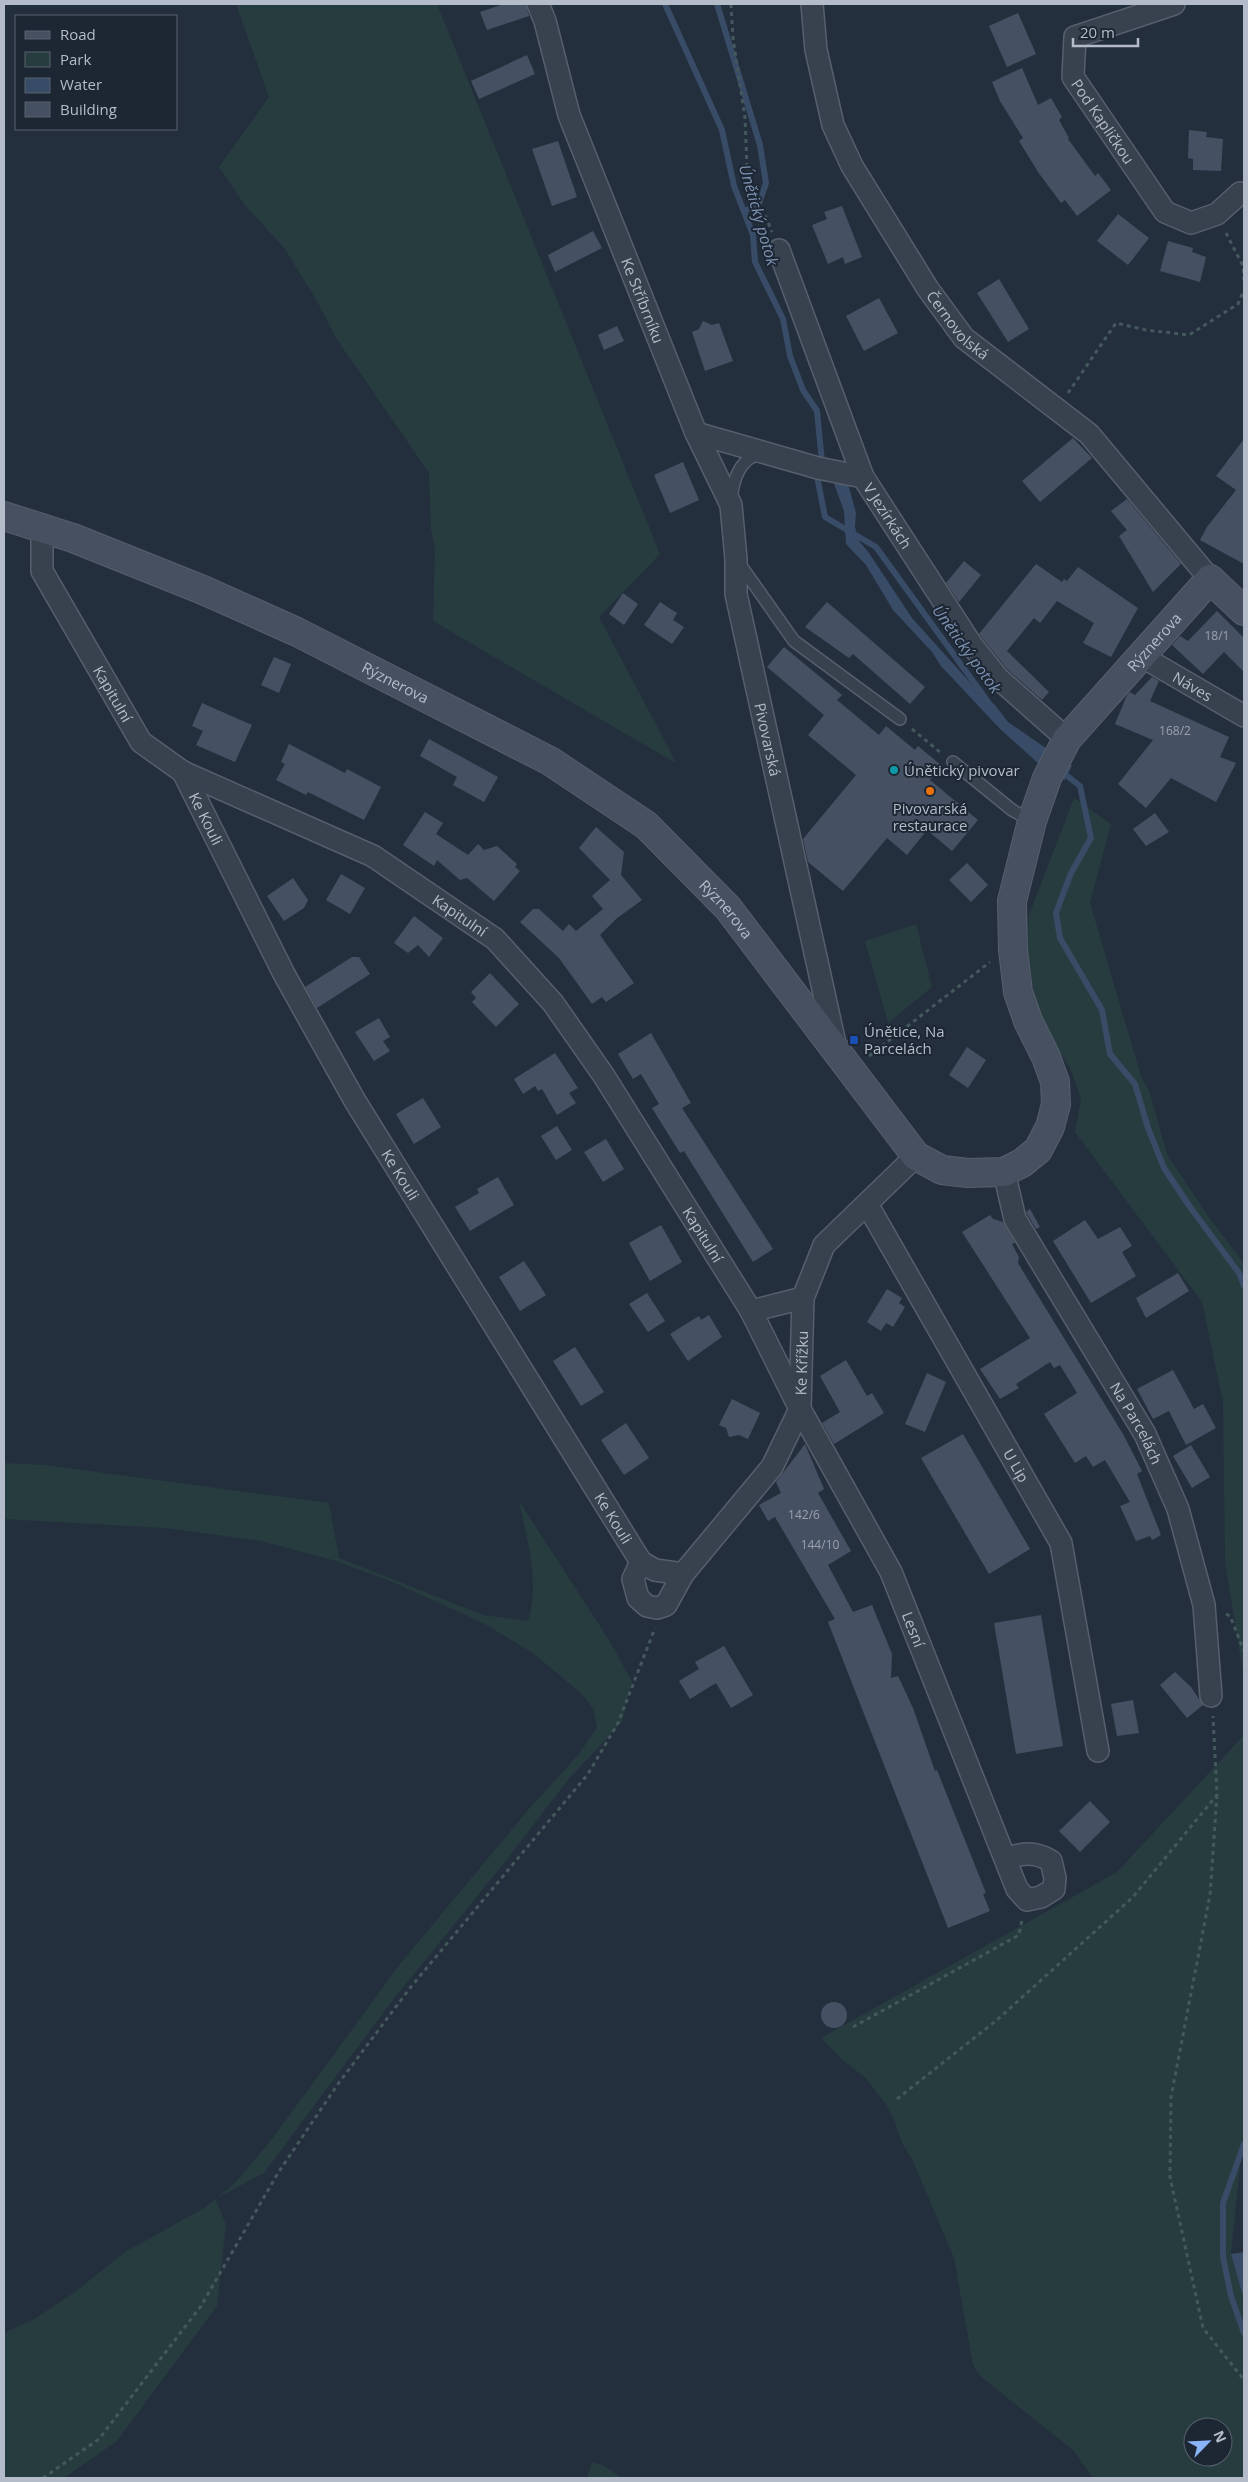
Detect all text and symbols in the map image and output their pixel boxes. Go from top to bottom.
legend [15,15,178,130]
scale bar [1073,15,1138,47]
text: 20 m [1080,22,1115,42]
text: Road [60,24,96,44]
text: Park [60,49,91,69]
text: Water [60,74,102,94]
street label: Pod Kapličkou [1067,75,1139,168]
text: Building [60,99,117,119]
water label: Únětický potok [734,162,784,269]
street label: Ke Stříbrníku [617,255,669,346]
street label: Černovolská [922,286,993,364]
street label: V Jezírkách [859,479,917,552]
water label: Únětický potok [927,600,1007,699]
street label: Rýznerova [1122,608,1186,675]
house number: 18/1 [1205,627,1229,644]
street label: Rýznerova [359,657,432,708]
street label: Kapitulní [89,662,138,727]
street label: Náves [1169,667,1216,706]
street label: Pivovarská [750,701,786,778]
house number: 168/2 [1159,722,1191,739]
place label: Únětický pivovar [904,760,1020,780]
marker: Únětický pivovar [888,764,900,776]
marker: Pivovarská restaurace [924,785,936,797]
street label: Ke Kouli [185,789,228,848]
place label: Pivovarská restaurace [893,798,967,835]
street label: Rýznerova [695,875,758,943]
street label: Kapitulní [429,889,492,941]
place label: Únětice, Na Parcelách [864,1021,945,1058]
marker: Únětice, Na Parcelách [848,1034,860,1046]
street label: Ke Kouli [377,1145,424,1204]
street label: Kapitulní [678,1203,729,1267]
street label: Ke Křížku [790,1330,812,1396]
street label: Na Parcelách [1106,1378,1167,1467]
street label: U Lip [999,1445,1034,1486]
street label: Ke Kouli [590,1489,637,1547]
house number: 142/6 [788,1506,820,1523]
house number: 144/10 [801,1536,839,1553]
street label: Lesní [898,1609,930,1651]
north arrow [1183,2417,1233,2467]
text: N [1209,2427,1231,2446]

